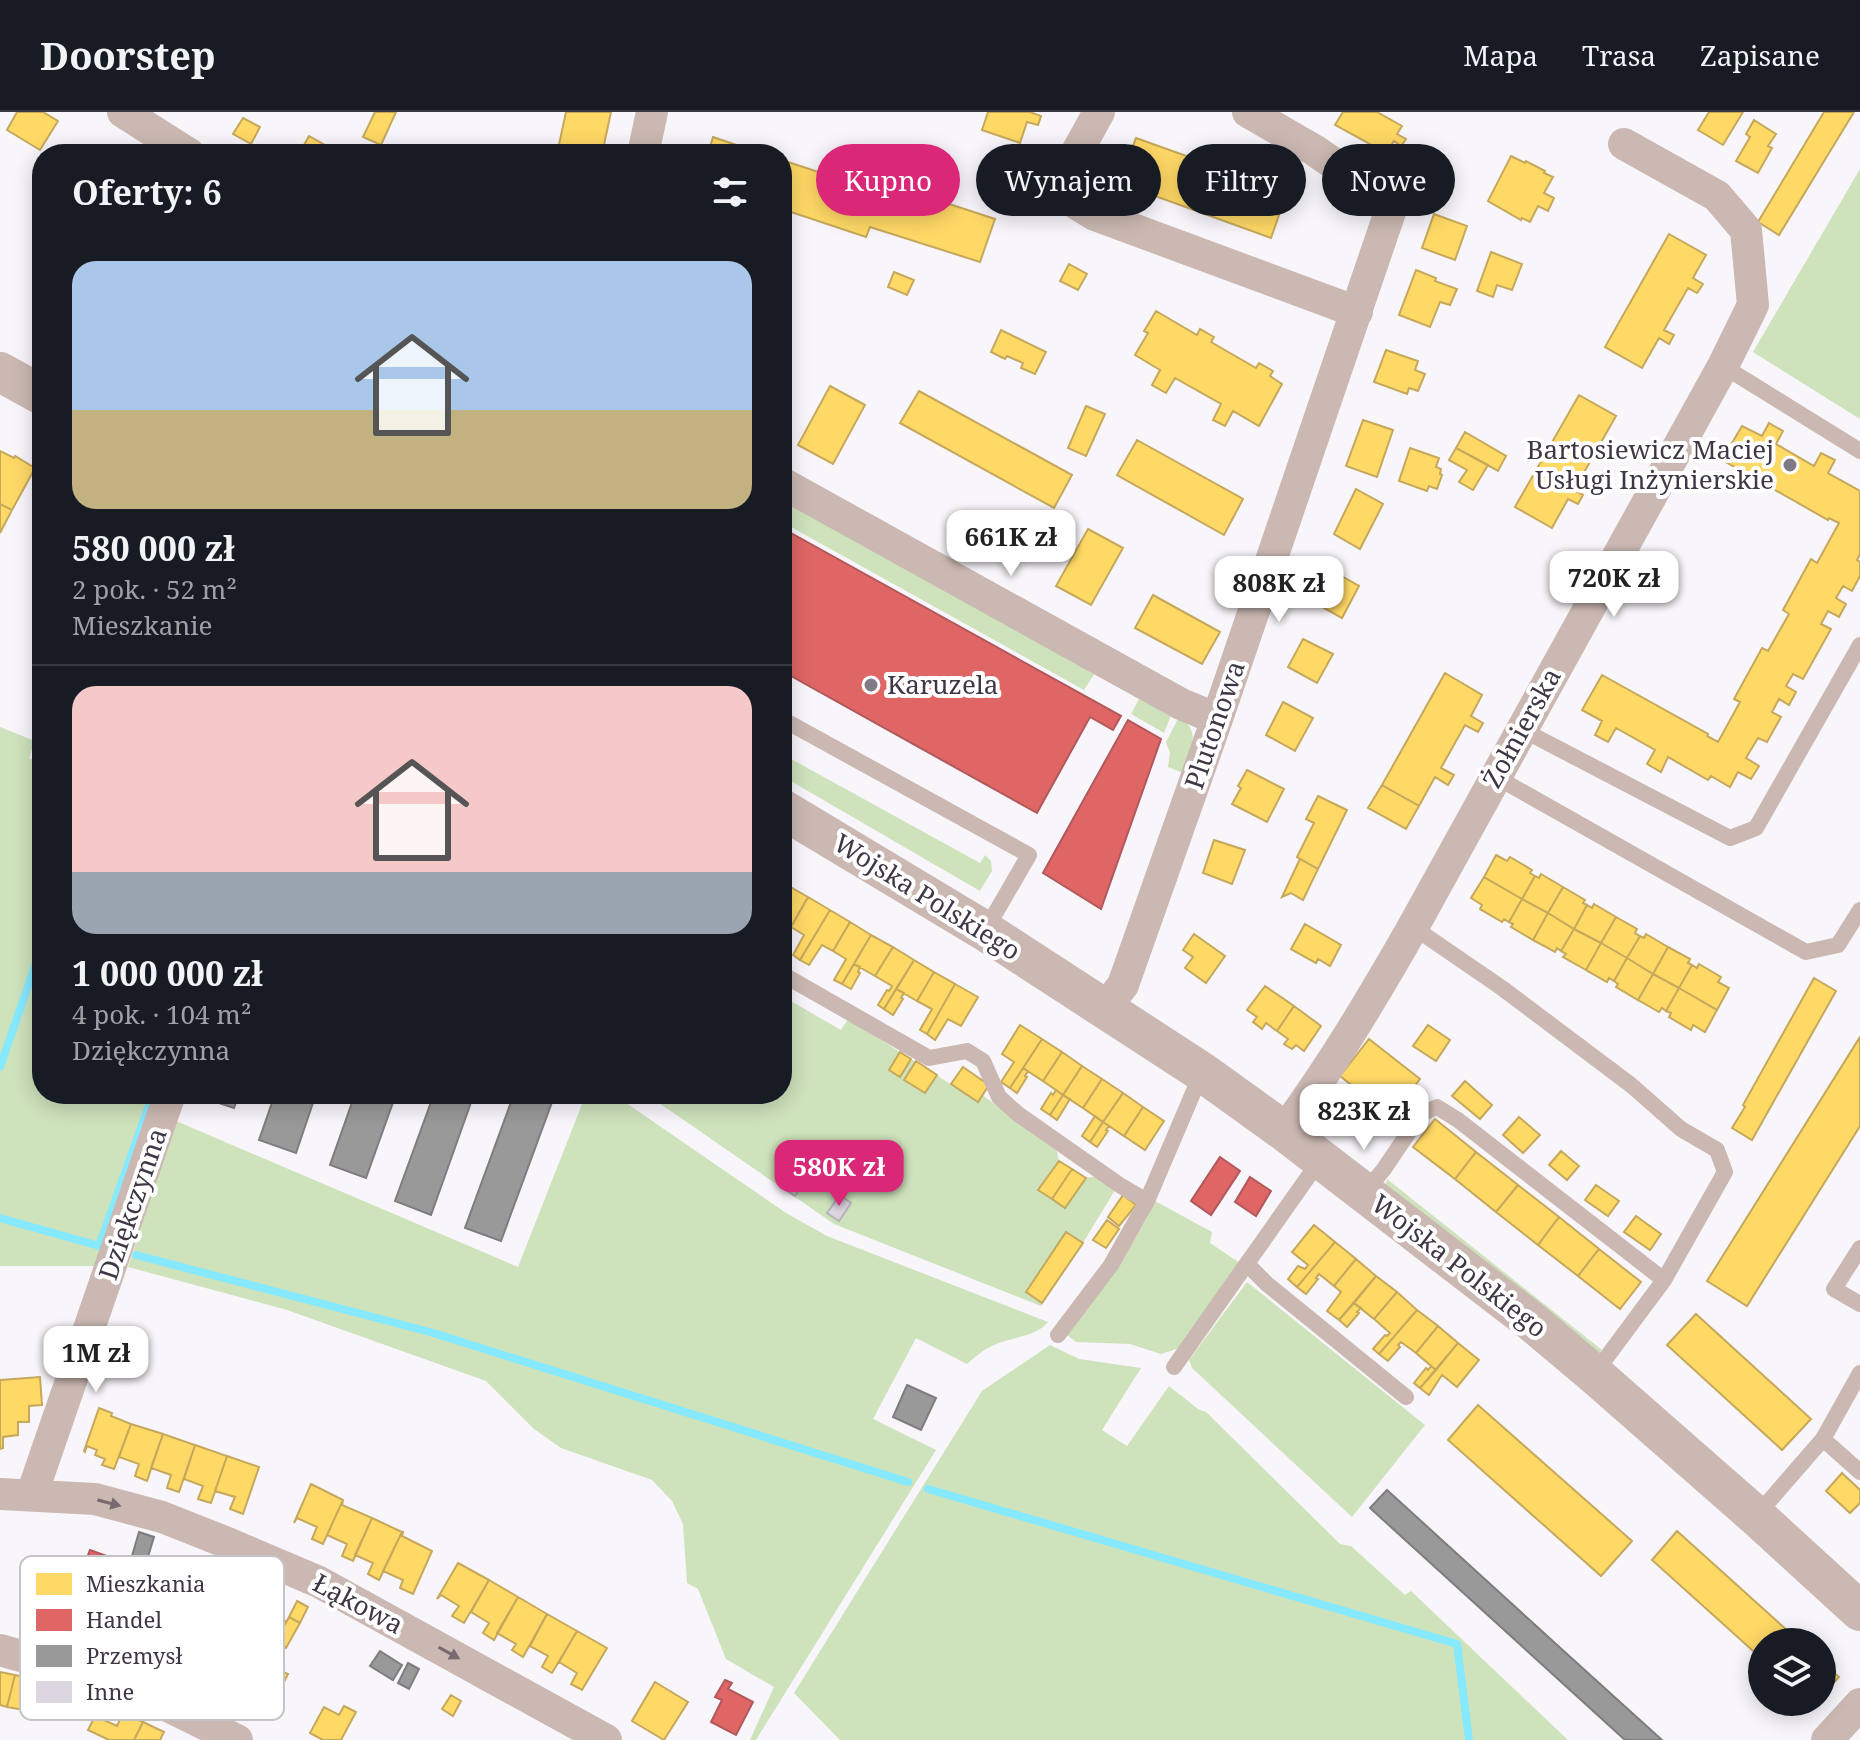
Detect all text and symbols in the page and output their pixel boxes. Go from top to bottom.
text: Doorstep [40,29,216,81]
text: Mapa [1463,36,1538,74]
text: Trasa [1582,36,1656,74]
text: Zapisane [1700,36,1820,74]
chip: Kupno [816,144,960,216]
chip: Wynajem [976,144,1161,216]
chip: Filtry [1177,144,1306,216]
chip: Nowe [1322,144,1455,216]
text: Oferty: 6 [72,169,222,215]
icon: filters [708,170,752,214]
icon: home [340,313,484,457]
place label: Bartosiewicz Maciej Usługi Inżynierskie [1527,431,1774,497]
marker: Bartosiewicz Maciej Usługi Inżynierskie [1781,456,1799,474]
pin: 661K zł [937,510,1085,578]
text: 661K zł [965,518,1057,554]
text: 580 000 zł [72,525,235,571]
pin: 720K zł [1540,551,1688,619]
pin: 808K zł [1205,556,1353,624]
text: 720K zł [1568,559,1660,595]
text: 808K zł [1233,564,1325,600]
text: 2 pok. · 52 m² [72,571,237,607]
text: Mieszkanie [72,607,212,643]
street label: Plutonowa [1175,656,1253,794]
street label: Żołnierska [1473,661,1569,794]
place label: Karuzela [887,666,999,702]
marker: Karuzela [862,676,880,694]
icon: home [340,738,484,882]
street label: Wojska Polskiego [827,824,1028,968]
text: 1 000 000 zł [72,950,263,996]
text: 4 pok. · 104 m² [72,996,251,1032]
text: Dziękczynna [72,1032,230,1068]
pin: 823K zł [1290,1084,1438,1152]
text: 823K zł [1318,1092,1410,1128]
street label: Dziękczynna [89,1123,175,1284]
pin: 580K zł [765,1140,913,1208]
text: 580K zł [793,1148,885,1184]
street label: Wojska Polskiego [1364,1185,1555,1345]
pin: 1M zł [40,1326,152,1394]
text: 1M zł [61,1334,131,1370]
one-way arrow [98,1497,122,1510]
legend [20,1556,284,1720]
street label: Łąkowa [307,1564,410,1642]
text: Mieszkania [86,1568,205,1598]
text: Handel [86,1604,162,1634]
map controls [1748,1628,1836,1716]
button: layers [1748,1628,1836,1716]
text: Przemysł [86,1640,183,1670]
one-way arrow [437,1646,460,1659]
text: Inne [86,1676,134,1706]

